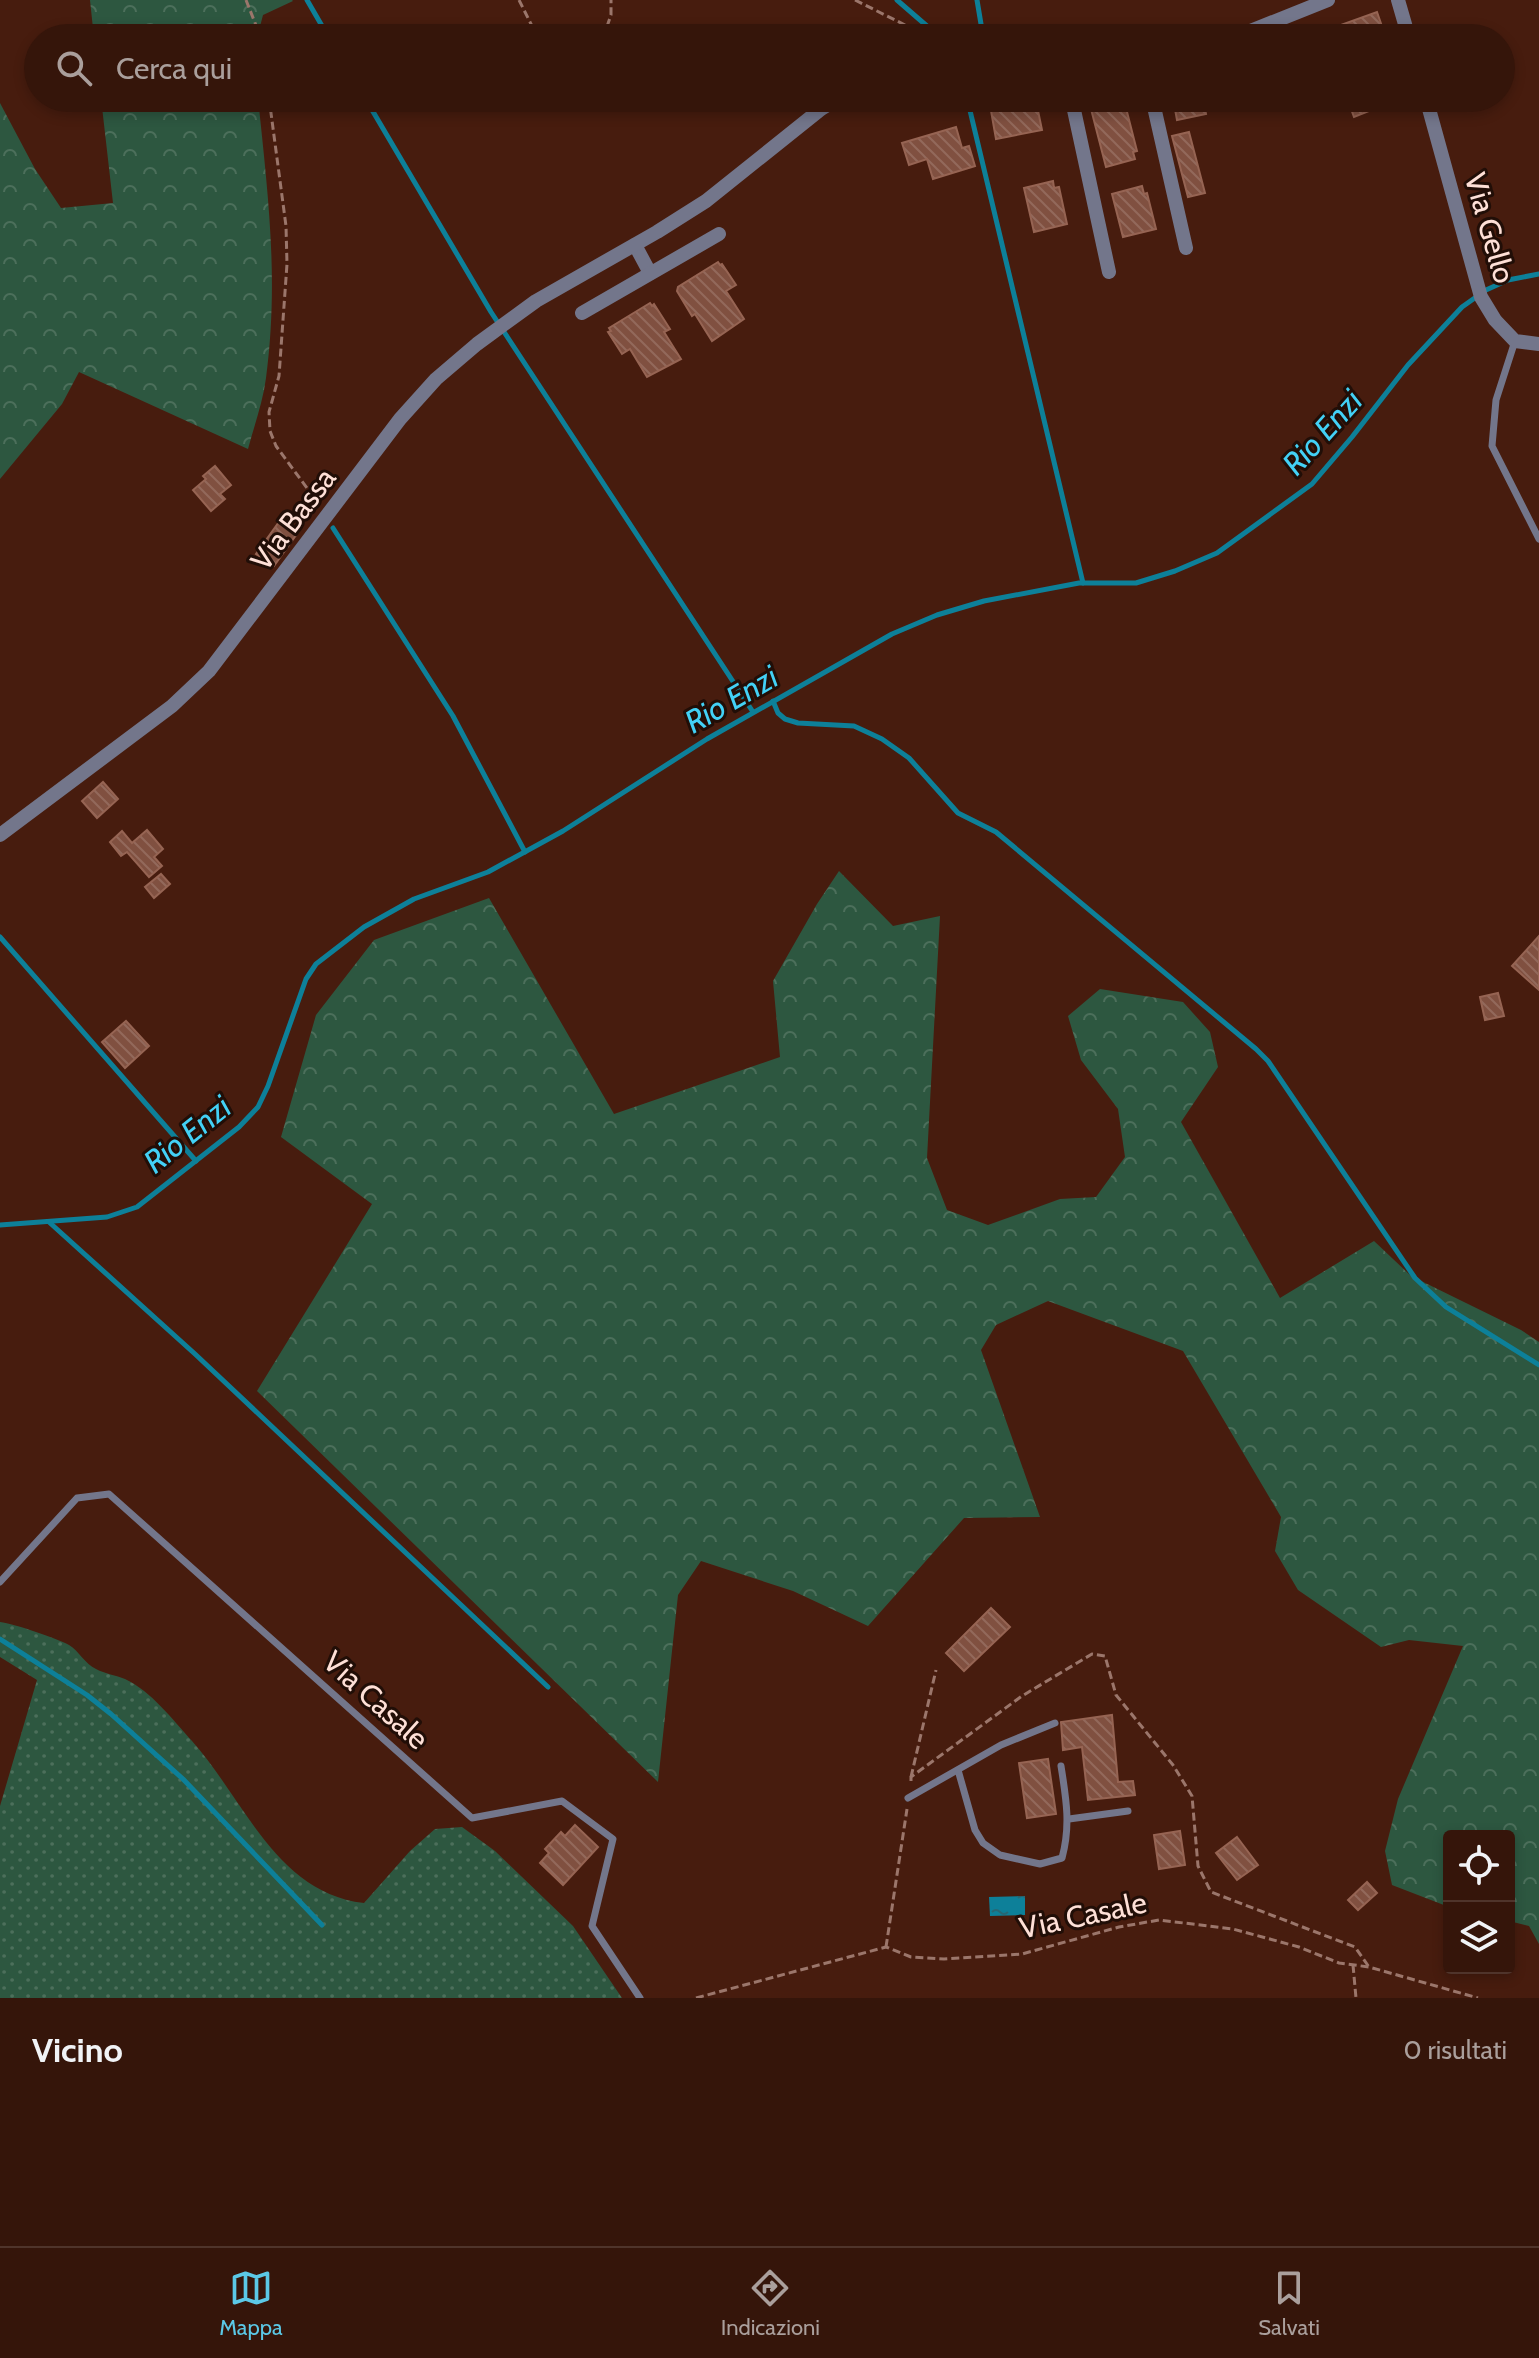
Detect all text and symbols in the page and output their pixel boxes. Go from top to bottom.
search box [24,24,1515,112]
icon: search [52,46,96,90]
text: Cerca qui [116,50,232,87]
street label: Via Gello [1457,169,1523,287]
water label: Rio Enzi [1274,380,1371,483]
street label: Via Bassa [243,460,344,578]
water label: Rio Enzi [677,656,786,741]
water label: Rio Enzi [135,1086,239,1181]
street label: Via Casale [316,1643,436,1757]
map controls [1443,1830,1515,1974]
button: locate [1443,1830,1515,1902]
street label: Via Casale [1016,1883,1150,1947]
button: layers [1443,1902,1515,1974]
text: Vicino [32,2029,123,2071]
text: 0 risultati [1404,2034,1507,2066]
tab: Mappa [219,2266,283,2341]
tab: Indicazioni [721,2266,820,2341]
tab: Salvati [1258,2266,1320,2341]

